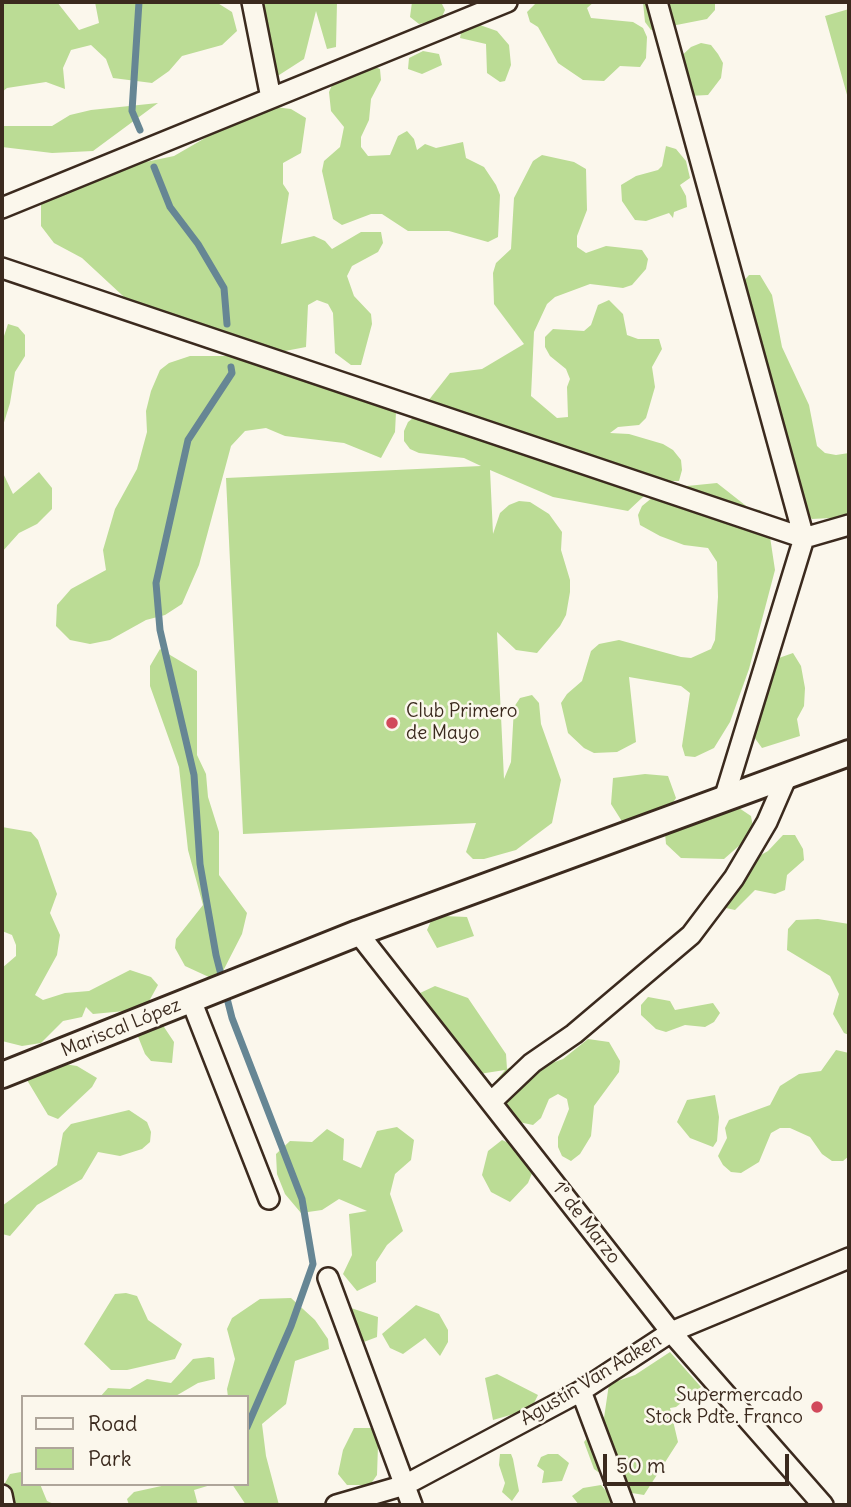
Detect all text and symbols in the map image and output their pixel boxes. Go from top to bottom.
place label: Club Primero de Mayo [406,701,517,745]
marker: Club Primero de Mayo [384,715,400,731]
street label: Mariscal López [58,994,184,1062]
street label: 1° de Marzo [547,1177,625,1269]
street label: Agustín Van Aaken [517,1329,665,1431]
place label: Supermercado Stock Pdte. Franco [645,1385,803,1429]
legend [21,1395,248,1486]
marker: Supermercado Stock Pdte. Franco [809,1399,825,1415]
text: Road [88,1410,137,1437]
scale bar [606,1440,792,1484]
text: Park [88,1445,131,1472]
text: 50 m [616,1452,665,1479]

